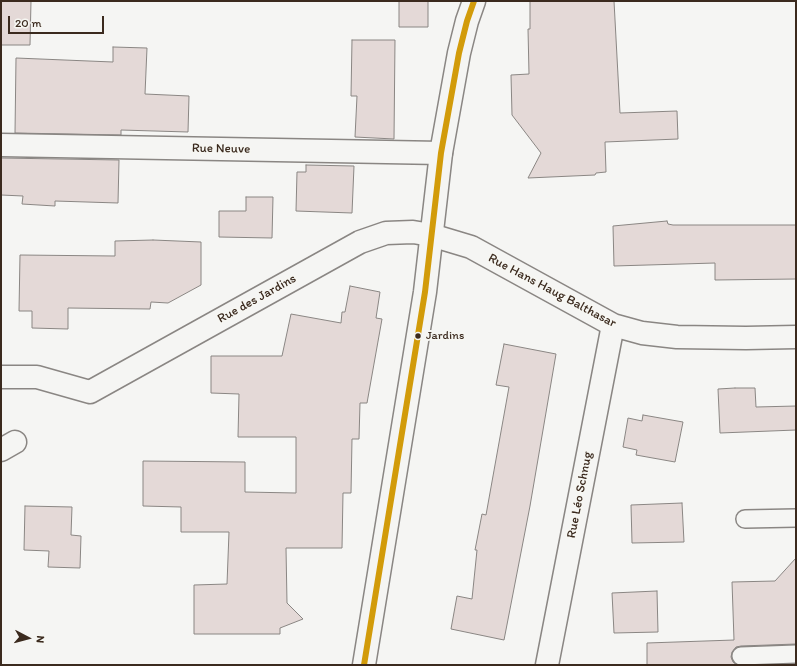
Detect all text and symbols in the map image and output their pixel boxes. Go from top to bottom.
scale bar [10,8,106,34]
text: 20 m [15,16,42,30]
street label: Rue Neuve [192,141,250,157]
street label: Rue Hans Haug Balthasar [485,251,619,331]
street label: Rue des Jardins [215,271,299,327]
place label: Jardins [426,329,464,343]
marker: Jardins [413,331,423,341]
street label: Rue Léo Schnug [564,450,596,540]
north arrow [8,618,48,658]
text: N [34,635,47,644]

